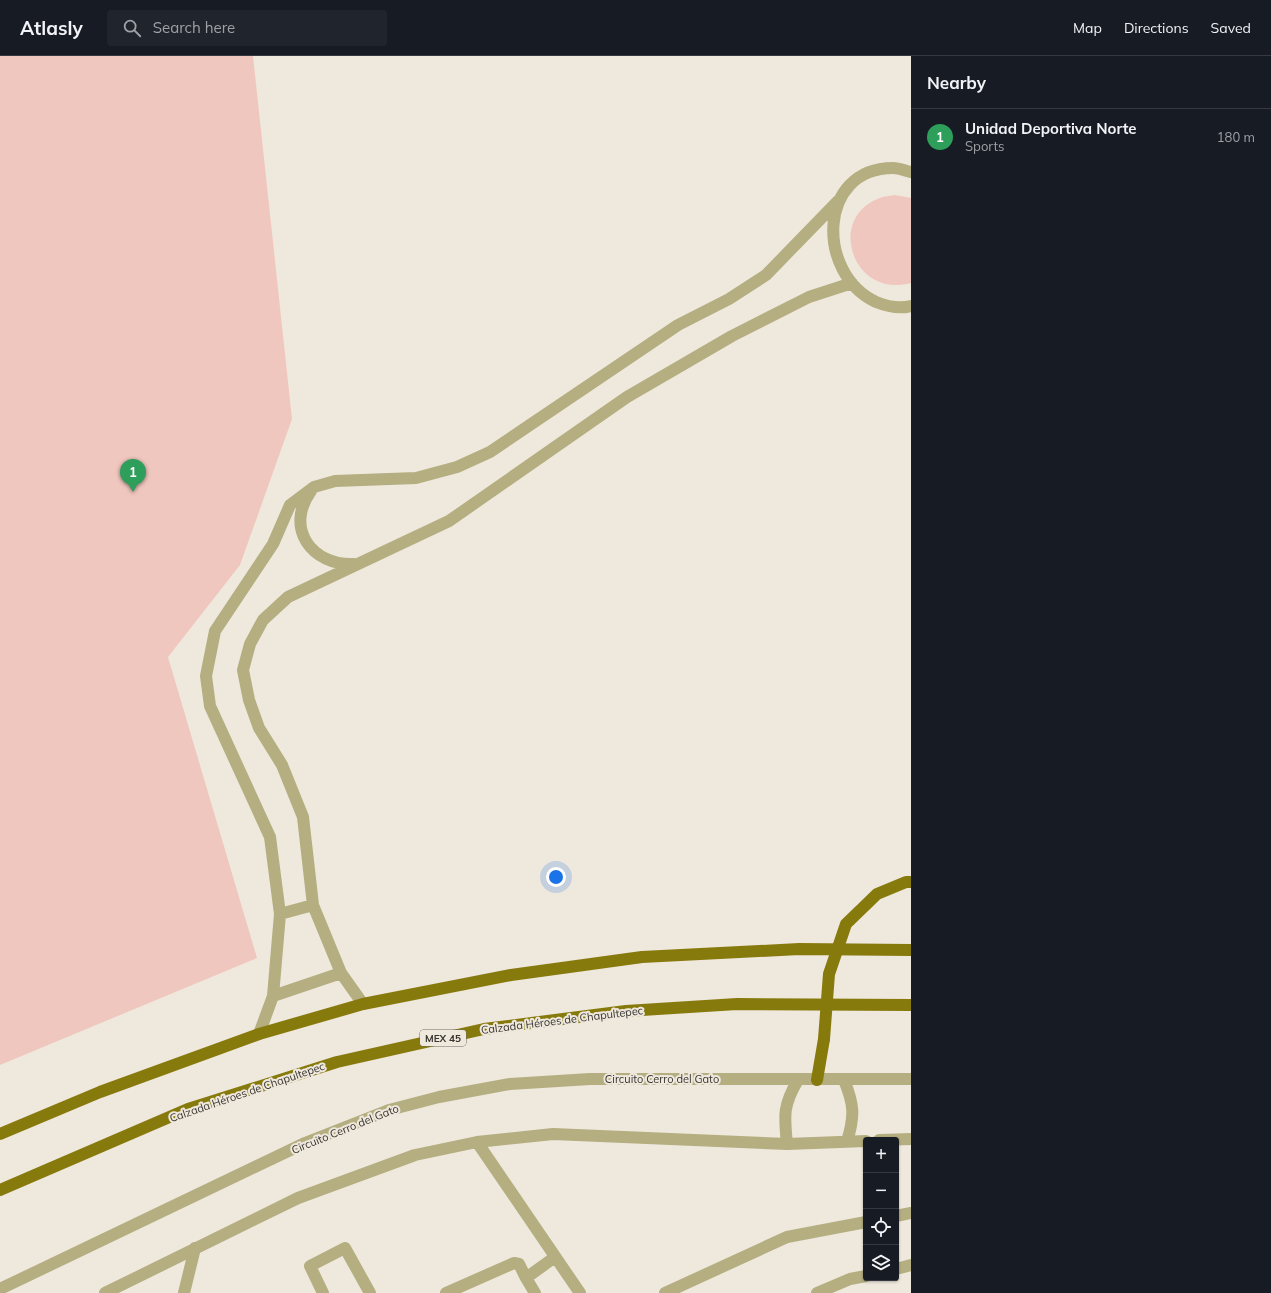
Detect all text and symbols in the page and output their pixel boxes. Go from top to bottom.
search box [107,10,387,46]
text: Atlasly [20,16,83,40]
icon: search [121,17,143,39]
text: Search here [153,18,235,37]
text: Map [1073,19,1102,37]
text: Directions [1124,19,1189,37]
text: Saved [1211,19,1251,37]
text: Nearby [927,72,986,93]
text: Unidad Deportiva Norte [965,119,1137,138]
text: 1 [936,129,944,145]
text: 180 m [1217,129,1255,145]
text: Sports [965,138,1004,154]
pin: 1 [120,459,146,492]
your location [546,867,566,887]
street label: Calzada Héroes de Chapultepec [480,1003,644,1037]
road number: MEX 45 [420,1030,466,1046]
street label: Calzada Héroes de Chapultepec [168,1059,327,1125]
street label: Circuito Cerro del Gato [605,1072,719,1086]
street label: Circuito Cerro del Gato [289,1101,401,1157]
map controls [863,1137,899,1281]
button: + [863,1137,899,1173]
button: − [863,1173,899,1209]
button: locate [863,1209,899,1245]
button: layers [863,1245,899,1281]

